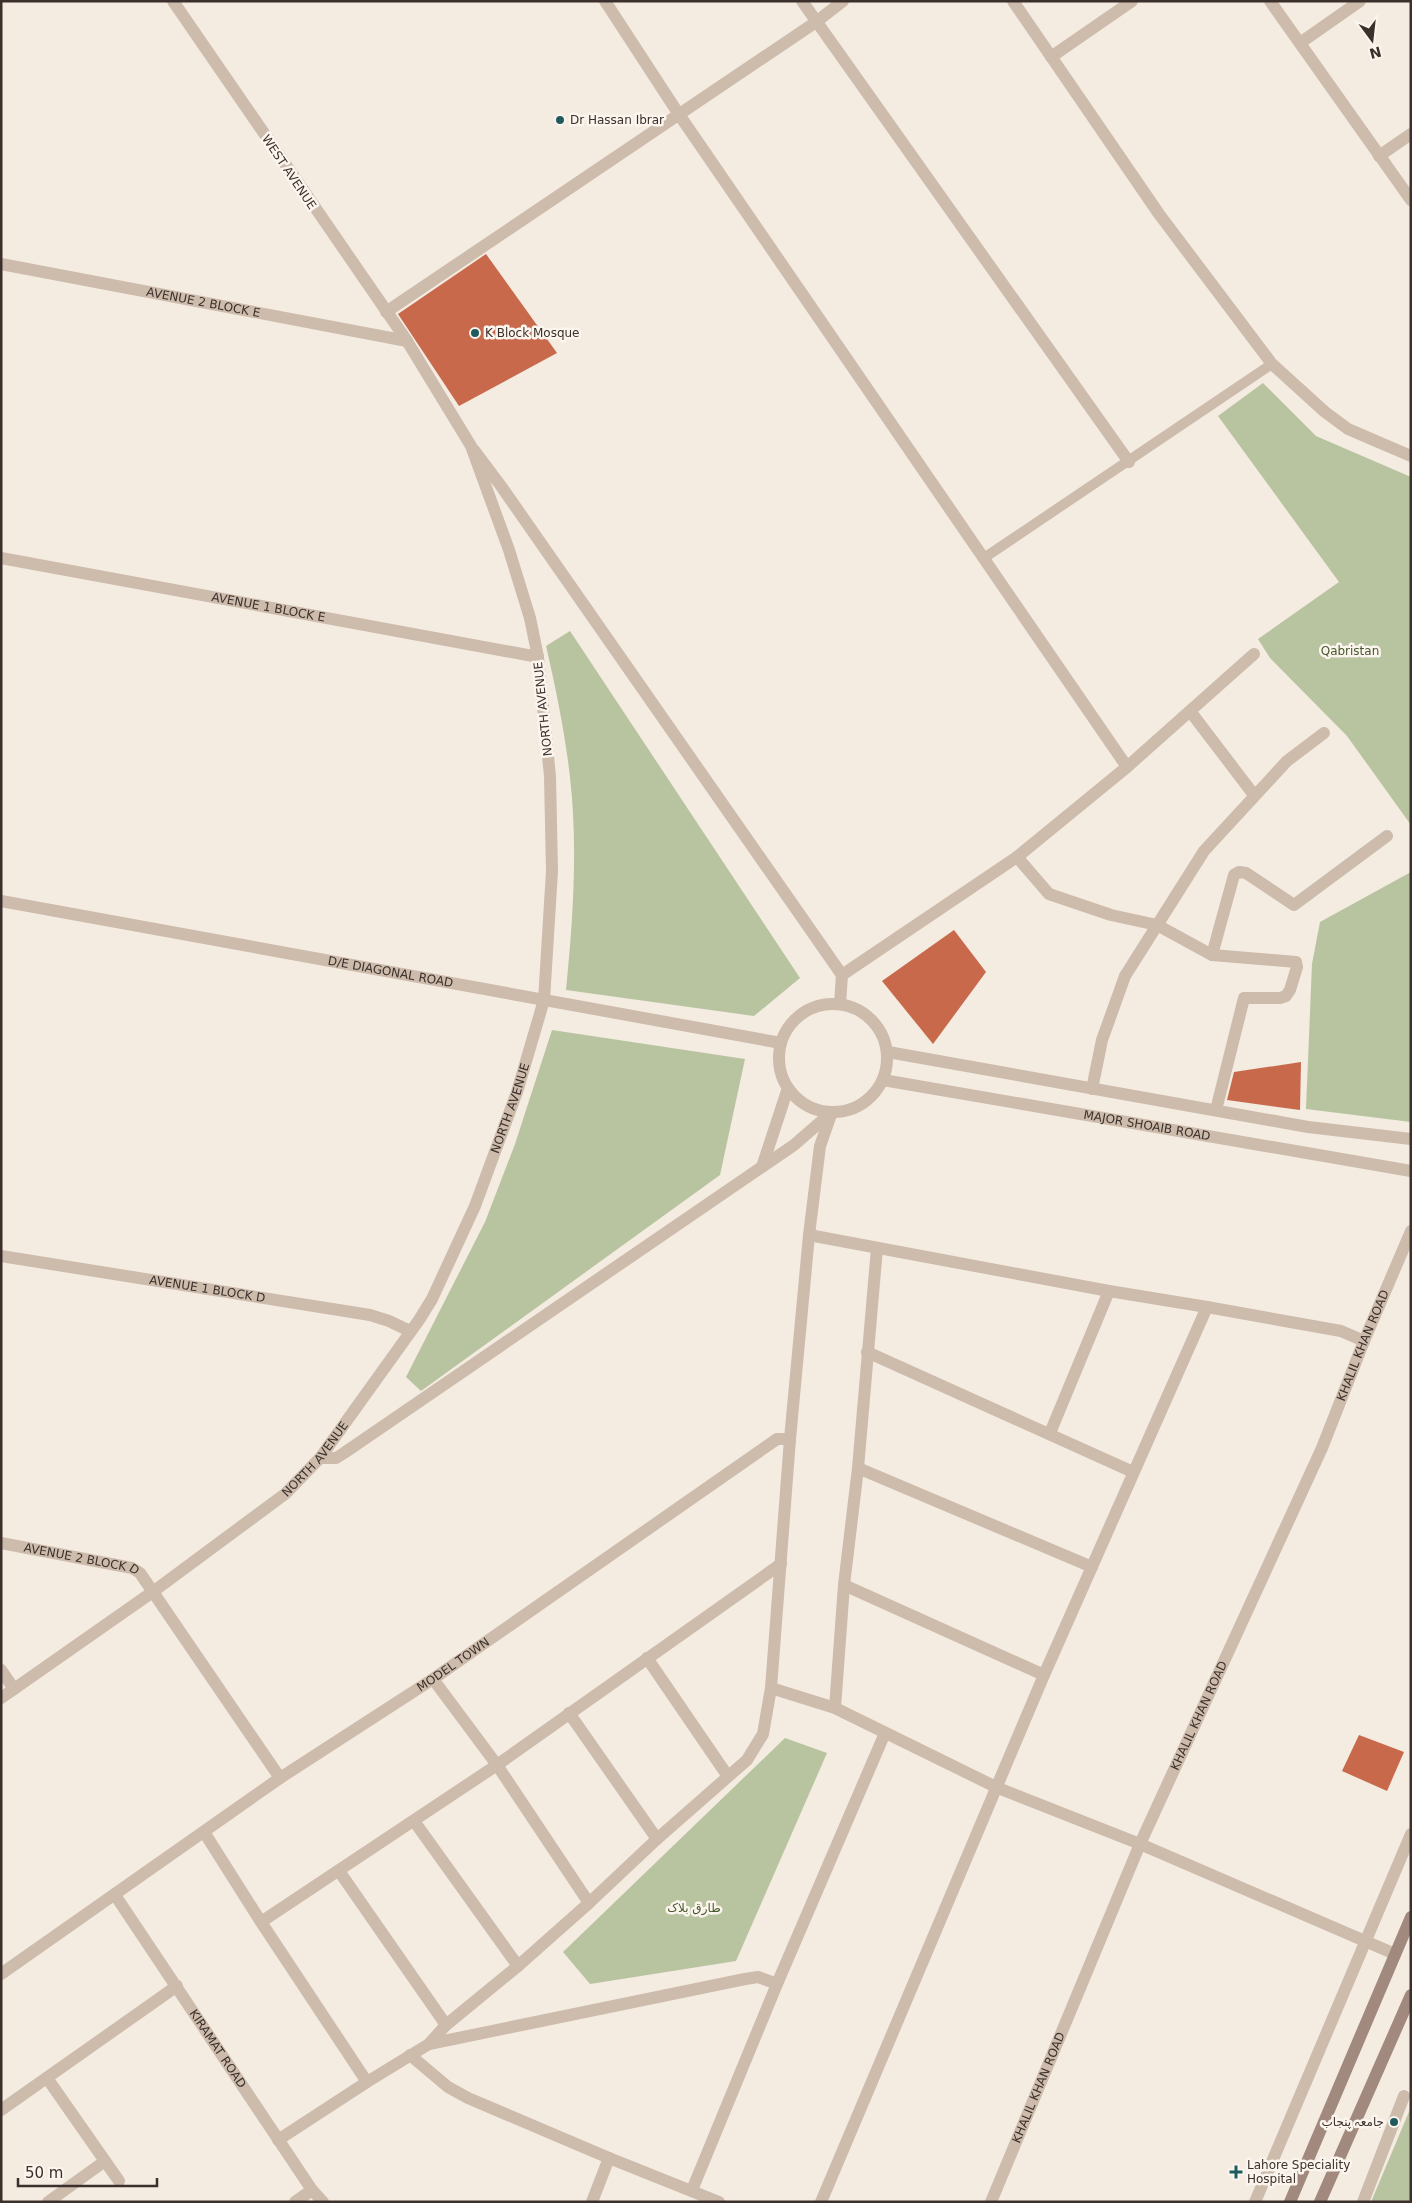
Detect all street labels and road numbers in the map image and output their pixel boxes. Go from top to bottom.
street label: WEST AVENUE [259,132,319,212]
street label: AVENUE 2 BLOCK E [145,285,261,320]
street label: AVENUE 1 BLOCK E [210,590,327,625]
street label: NORTH AVENUE [531,661,555,757]
street label: D/E DIAGONAL ROAD [327,954,454,990]
street label: NORTH AVENUE [488,1061,532,1155]
street label: MAJOR SHOAIB ROAD [1083,1108,1212,1143]
street label: AVENUE 1 BLOCK D [148,1273,266,1305]
street label: KHALIL KHAN ROAD [1334,1288,1392,1403]
street label: NORTH AVENUE [279,1419,351,1500]
street label: AVENUE 2 BLOCK D [23,1541,142,1578]
street label: MODEL TOWN [414,1635,492,1694]
street label: KHALIL KHAN ROAD [1168,1659,1230,1773]
street label: KIRAMAT ROAD [187,2007,249,2091]
street label: KHALIL KHAN ROAD [1009,2030,1068,2145]

